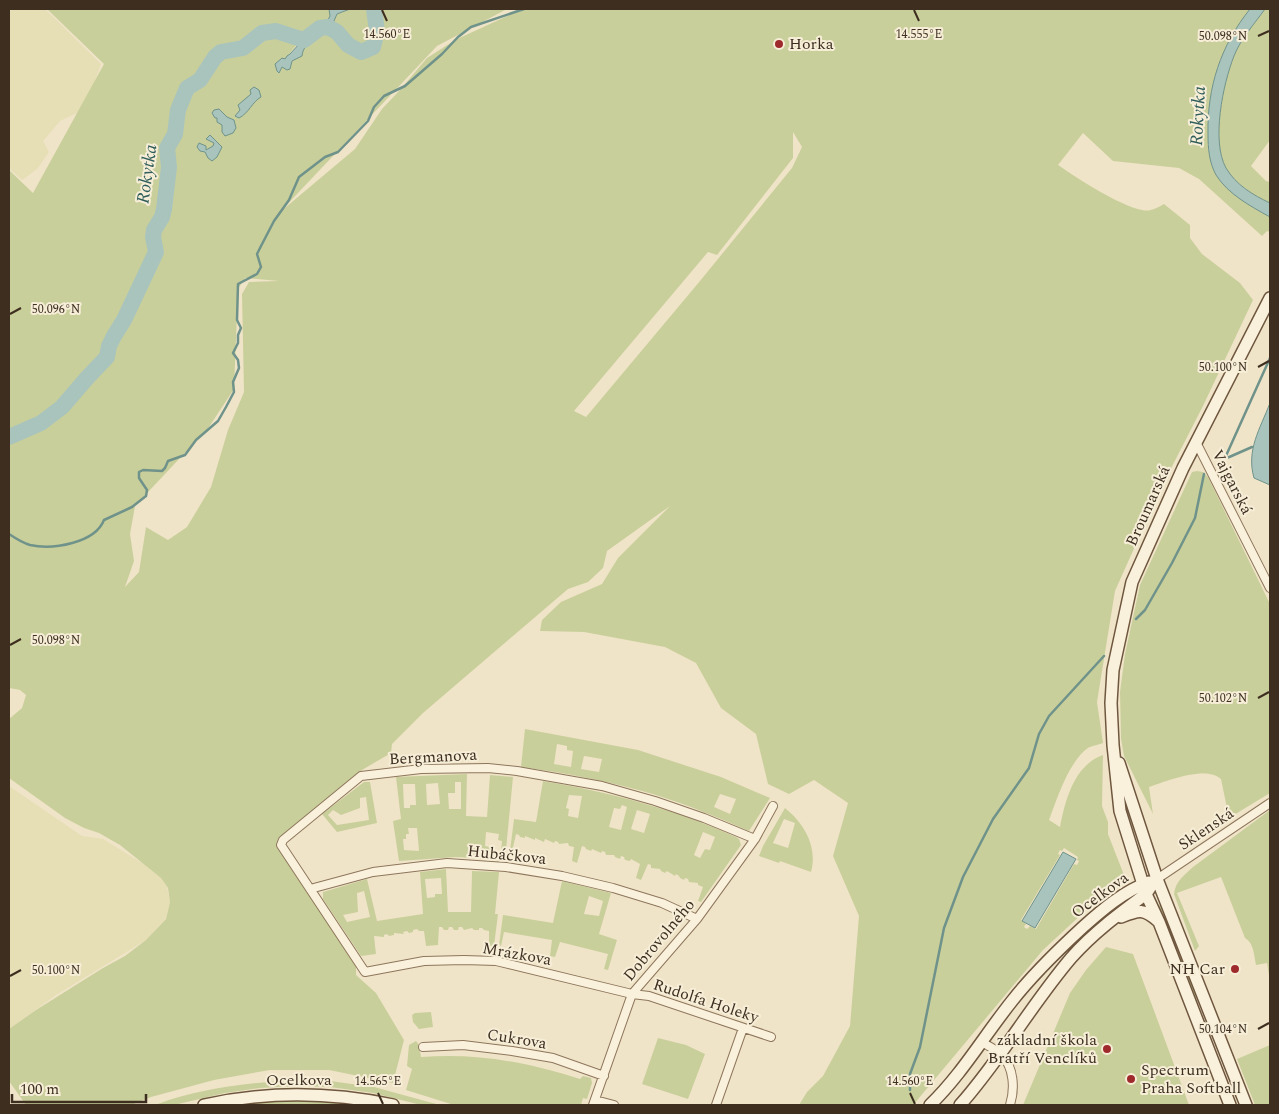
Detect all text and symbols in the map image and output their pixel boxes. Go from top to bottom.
text: 14.560°E [364,25,410,44]
text: 14.555°E [896,25,942,44]
text: 50.098°N [1199,27,1247,46]
place label: Horka [789,32,834,56]
marker: Horka [773,38,785,50]
water label: Rokytka [1183,85,1213,147]
water label: Rokytka [129,143,165,205]
text: 50.096°N [32,300,80,319]
text: 50.100°N [1199,358,1247,377]
street label: Vajgarská [1205,445,1259,519]
street label: Broumarská [1120,462,1176,550]
text: 50.098°N [32,631,80,650]
text: 50.102°N [1199,689,1247,708]
street label: Bergmanova [388,743,478,771]
street label: Sklenská [1173,801,1239,856]
street label: Hubáčkova [466,839,548,871]
street label: Ocelkova [1066,866,1134,924]
street label: Dobrovolného [617,894,701,986]
street label: Mrázkova [481,936,554,972]
place label: NH Car [1170,957,1225,981]
text: 50.100°N [32,961,80,980]
marker: NH Car [1229,963,1241,975]
street label: Rudolfa Holeky [650,973,763,1030]
text: 50.104°N [1199,1020,1247,1039]
street label: Cukrova [485,1022,549,1056]
place label: základní škola Bratří Venclíků [988,1028,1097,1070]
marker: základní škola Bratří Venclíků [1101,1043,1113,1055]
place label: Spectrum Praha Softball [1141,1058,1241,1100]
street label: Ocelkova [266,1068,332,1092]
scale bar [12,1072,146,1104]
text: 14.565°E [355,1072,401,1091]
text: 14.560°E [887,1072,933,1091]
marker: Spectrum Praha Softball [1125,1073,1137,1085]
text: 100 m [20,1078,59,1101]

